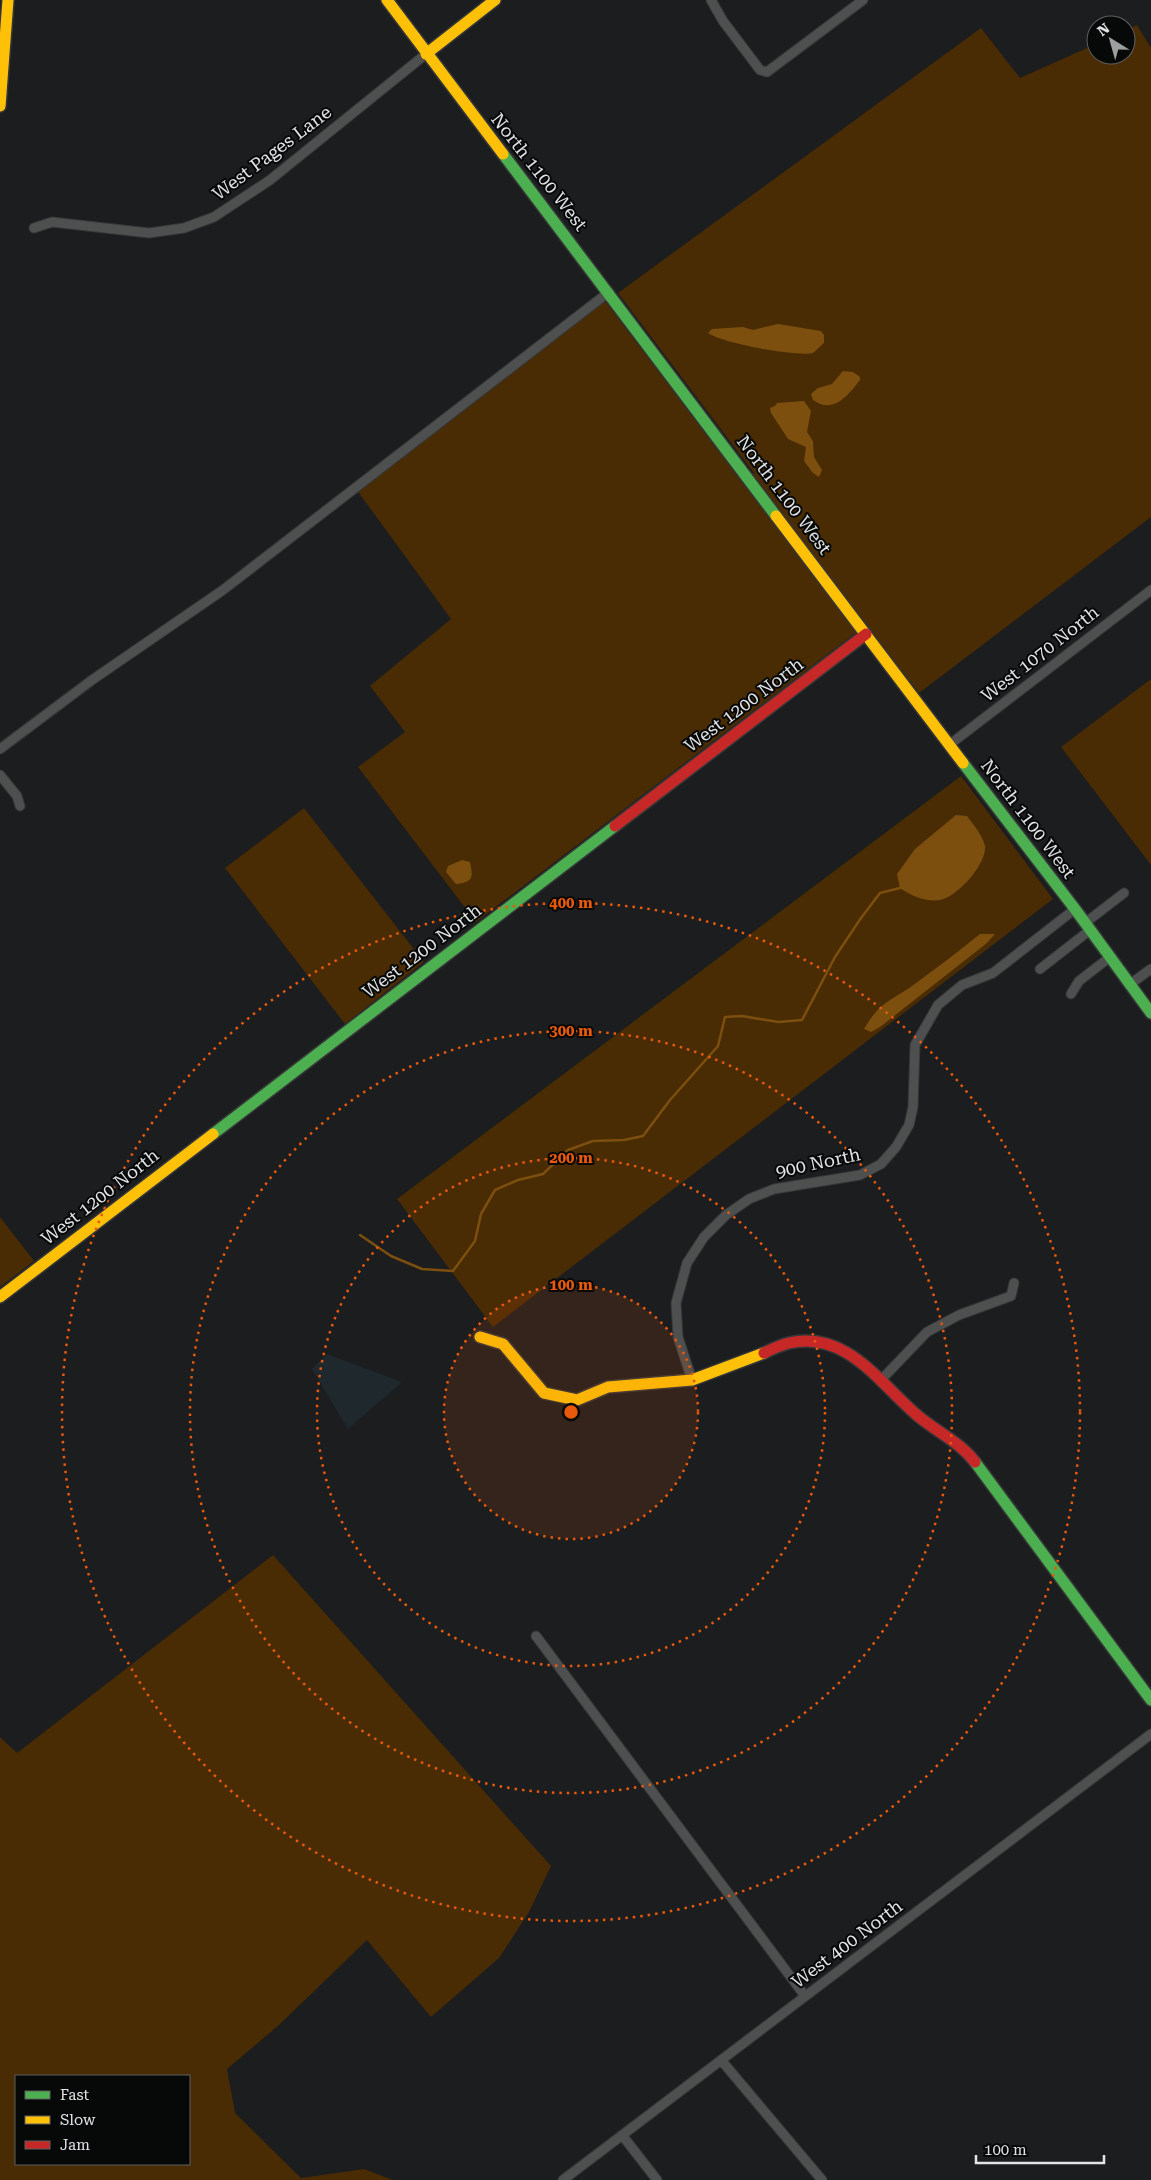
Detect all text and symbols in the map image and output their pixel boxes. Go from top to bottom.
north arrow [1086,15,1136,65]
text: N [1094,20,1112,39]
street label: West Pages Lane [208,101,335,204]
street label: North 1100 West [487,109,592,235]
street label: North 1100 West [733,431,836,558]
street label: West 1070 North [977,601,1103,706]
street label: West 1200 North [680,653,808,756]
street label: North 1100 West [977,755,1080,882]
text: 400 m [549,894,593,912]
street label: West 1200 North [358,899,486,1002]
text: 300 m [549,1022,593,1040]
street label: 900 North [774,1143,863,1182]
street label: West 1200 North [37,1144,163,1249]
text: 200 m [549,1149,593,1167]
text: 100 m [549,1276,593,1294]
centre of rings [562,1403,580,1421]
street label: West 400 North [787,1895,907,1992]
legend [15,2075,190,2165]
text: Fast [60,2086,90,2104]
text: Slow [60,2111,96,2129]
scale bar [976,2132,1104,2164]
text: Jam [60,2136,90,2154]
text: 100 m [984,2141,1027,2159]

